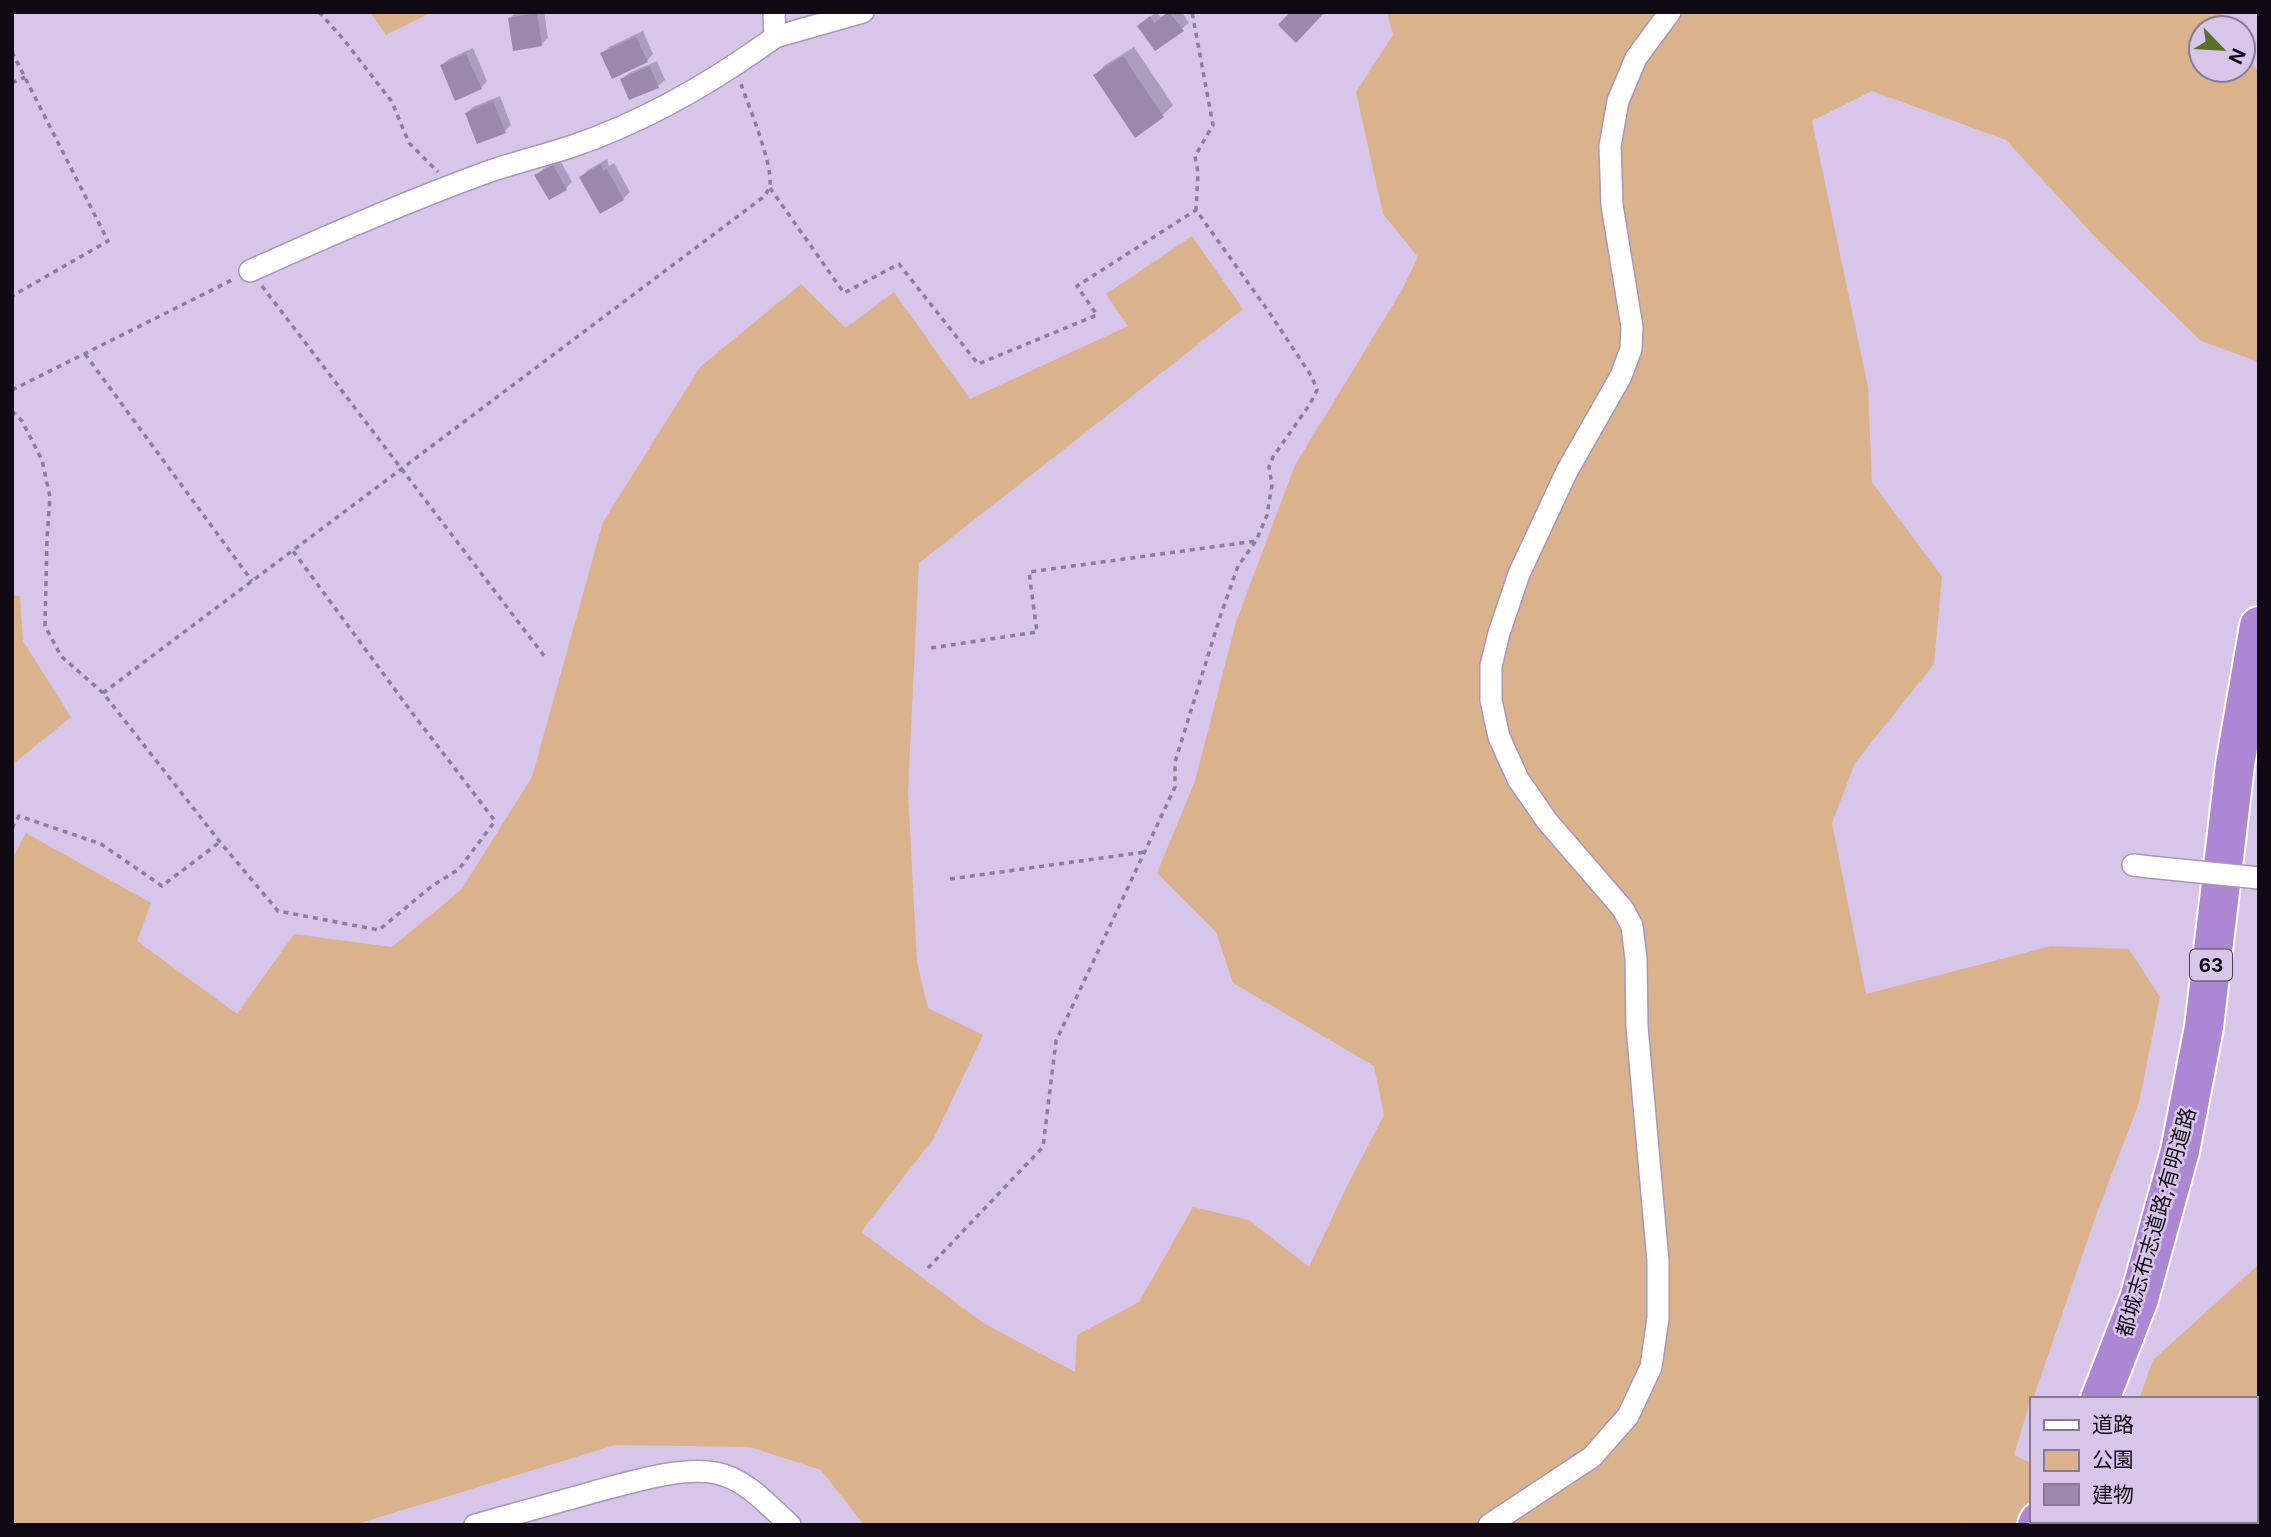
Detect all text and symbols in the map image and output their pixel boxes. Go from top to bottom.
north arrow [2187,14,2257,84]
text: N [2223,45,2250,67]
road number: 63 [2190,950,2232,981]
street label: 都城志布志道路;有明道路 [2111,1104,2201,1340]
legend [2030,1397,2257,1523]
text: 道路 [2092,1412,2134,1437]
text: 公園 [2092,1447,2134,1472]
text: 建物 [2092,1482,2134,1507]

